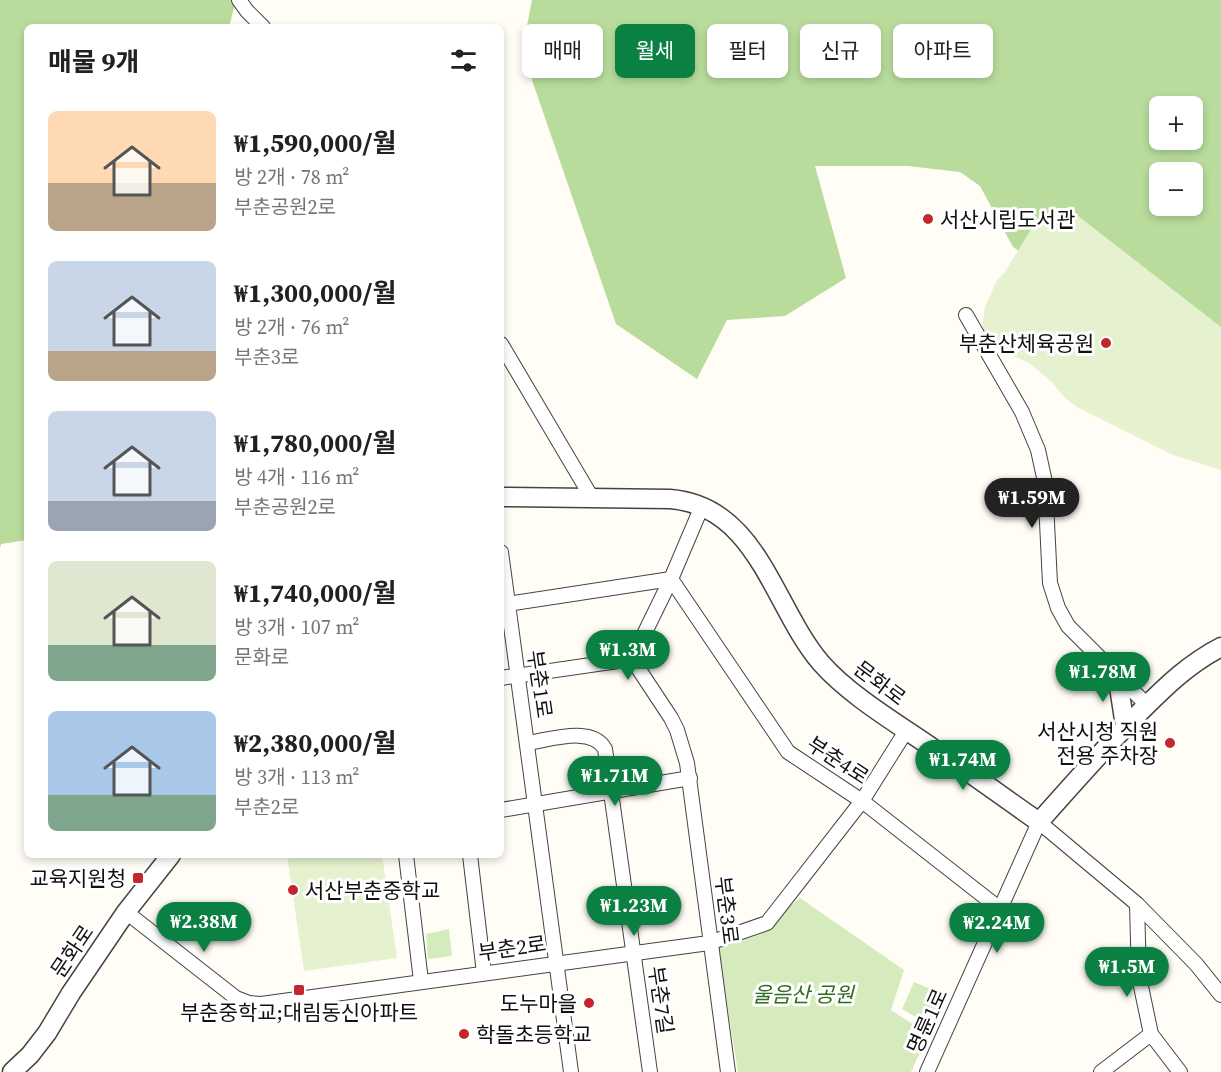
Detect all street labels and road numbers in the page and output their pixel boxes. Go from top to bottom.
street label: 부춘1로 [521,648,559,720]
street label: 문화로 [848,654,912,712]
street label: 부춘4로 [801,729,875,791]
street label: 부춘3로 [708,874,746,946]
street label: 문화로 [44,919,100,983]
street label: 부춘2로 [476,929,548,967]
street label: 부춘7길 [642,964,680,1036]
street label: 명륜1로 [900,984,954,1058]

